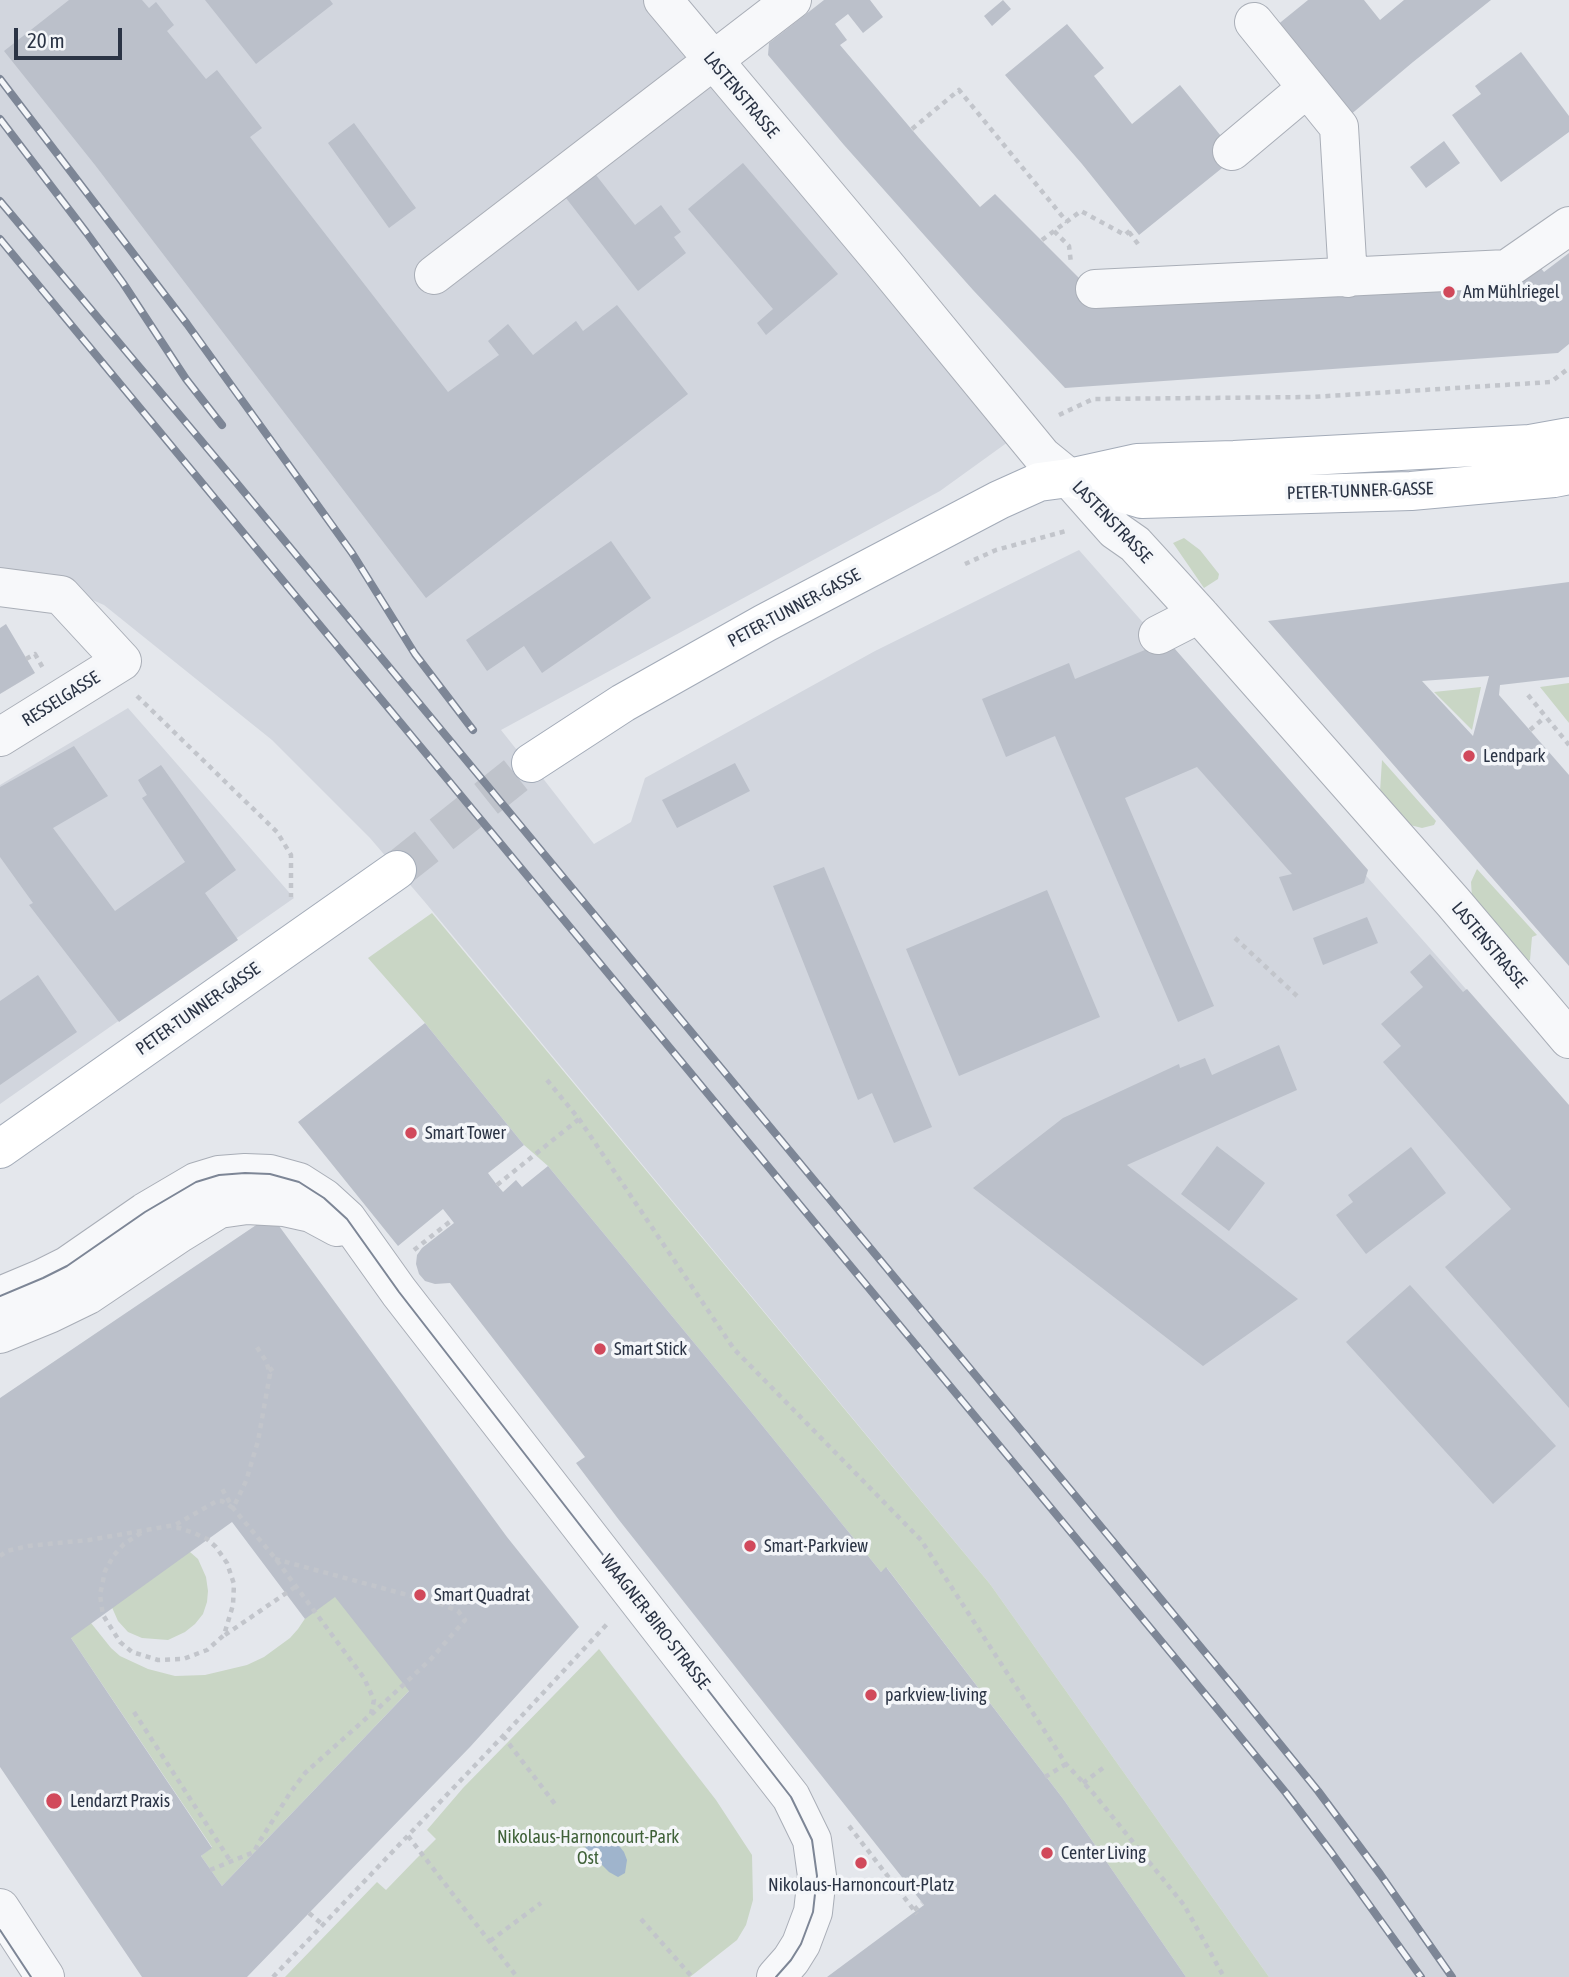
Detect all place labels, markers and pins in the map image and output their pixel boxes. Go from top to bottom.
place label: Am Mühlriegel [1463,281,1559,303]
marker: Am Mühlriegel [1441,284,1457,300]
place label: Lendpark [1483,745,1546,767]
marker: Lendpark [1461,748,1477,764]
place label: Smart Tower [425,1122,506,1144]
marker: Smart Tower [403,1125,419,1141]
place label: Smart Stick [614,1338,687,1360]
marker: Smart Stick [592,1341,608,1357]
place label: Smart-Parkview [764,1535,868,1557]
marker: Smart-Parkview [742,1538,758,1554]
place label: Smart Quadrat [434,1584,530,1606]
marker: Smart Quadrat [412,1587,428,1603]
place label: parkview-living [885,1684,987,1706]
marker: parkview-living [863,1687,879,1703]
place label: Lendarzt Praxis [70,1790,170,1812]
marker: Lendarzt Praxis [44,1791,64,1811]
place label: Center Living [1061,1842,1146,1864]
marker: Center Living [1039,1845,1055,1861]
marker: Nikolaus-Harnoncourt-Platz [853,1855,869,1871]
place label: Nikolaus-Harnoncourt-Platz [768,1874,954,1896]

